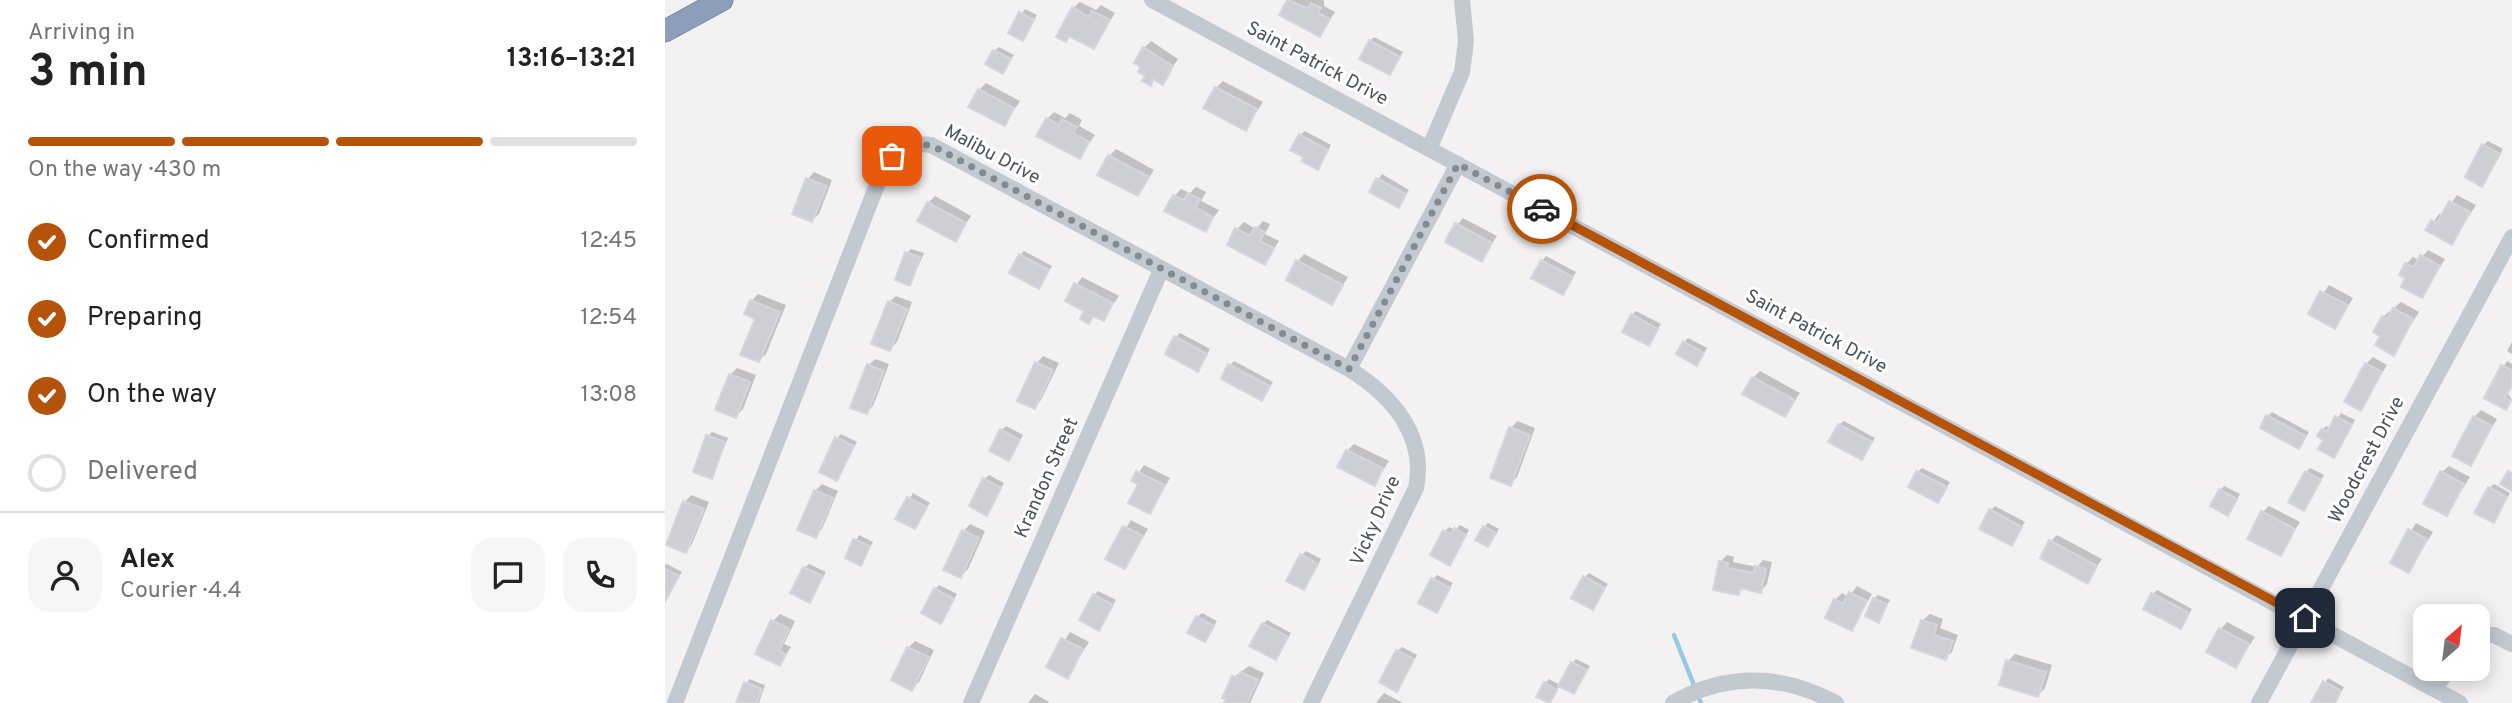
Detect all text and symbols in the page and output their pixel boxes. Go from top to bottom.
street label: Saint Patrick Drive [1242,17,1392,111]
text: Arriving in [28,19,135,48]
text: 13:16–13:21 [507,43,637,76]
text: 3 min [28,44,148,103]
street label: Malibu Drive [940,120,1044,190]
pin [862,126,922,186]
icon: bag [873,137,911,175]
text: On the way · 430 m [28,156,221,185]
courier [1507,174,1577,244]
icon: car [1523,190,1561,228]
icon: check [28,223,66,261]
text: Confirmed [87,225,210,258]
text: 12:45 [581,227,637,256]
street label: Saint Patrick Drive [1741,285,1891,379]
icon: check [28,300,66,338]
text: Preparing [87,302,202,335]
text: 12:54 [580,304,637,333]
icon: check [28,377,66,415]
text: On the way [87,379,217,412]
text: 13:08 [581,381,637,410]
street label: Woodcrest Drive [2324,393,2410,527]
street label: Krandon Street [1010,414,1084,542]
text: Delivered [87,456,198,489]
street label: Vicky Drive [1346,472,1406,570]
button: person [28,538,102,612]
button: chat [471,538,545,612]
button: phone [563,538,637,612]
text: Alex [120,544,175,577]
text: Courier · 4.4 [120,577,242,606]
pin [2275,588,2335,648]
icon: home [2286,599,2324,637]
north arrow [2413,604,2490,681]
map controls [2413,604,2490,681]

